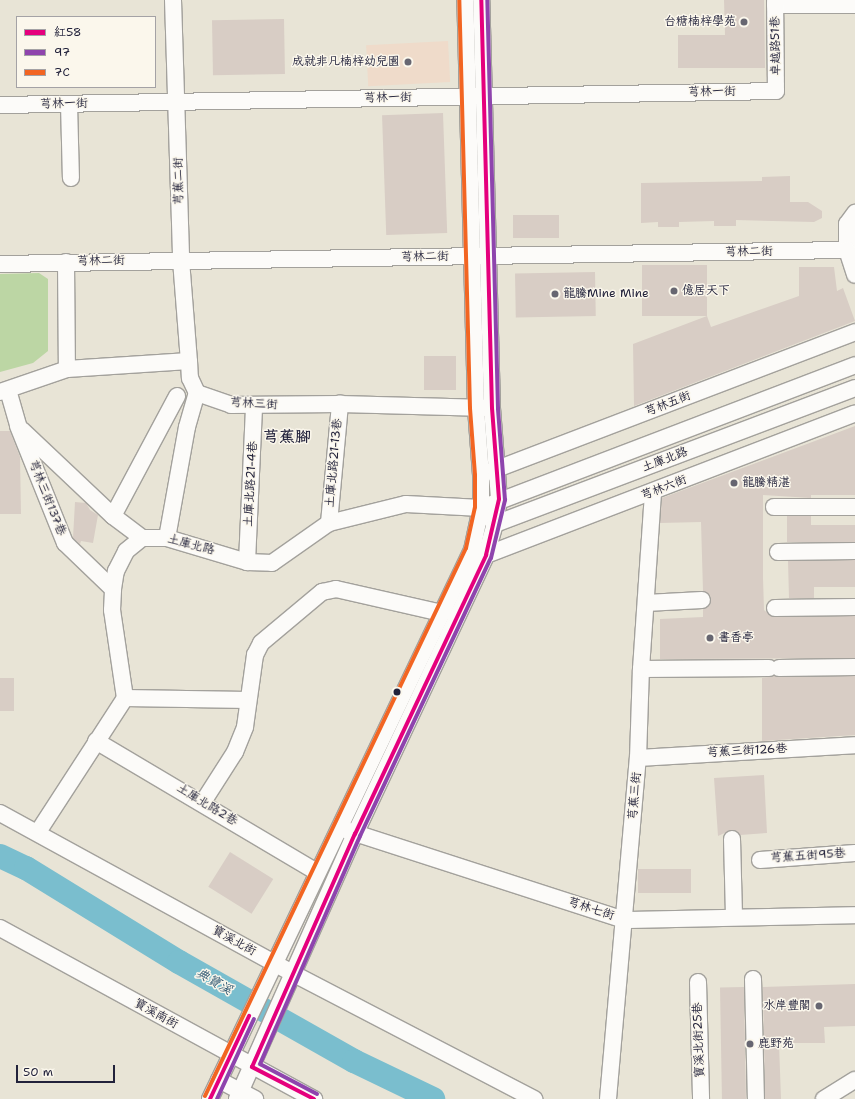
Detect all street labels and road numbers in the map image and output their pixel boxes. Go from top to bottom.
street label: 卓越路51巷 [768,16,784,76]
street label: 芎林一街 [688,84,736,100]
street label: 芎林一街 [364,90,412,106]
street label: 芎林一街 [40,96,88,112]
street label: 芎蕉二街 [171,157,187,205]
street label: 芎林二街 [725,244,773,260]
street label: 芎林二街 [401,249,449,265]
street label: 芎林二街 [77,253,125,269]
street label: 芎林五街 [643,389,693,419]
street label: 芎林三街 [230,396,278,412]
street label: 土庫北路21-13巷 [323,417,345,509]
street label: 土庫北路21-4巷 [242,440,260,528]
street label: 土庫北路 [640,445,690,475]
street label: 芎林三街137巷 [25,458,69,538]
street label: 芎林六街 [639,473,689,503]
street label: 土庫北路 [166,532,216,558]
street label: 芎蕉三街126巷 [706,742,788,760]
street label: 芎蕉三街 [626,771,644,821]
street label: 土庫北路2巷 [174,781,240,829]
street label: 芎蕉五街95巷 [770,846,846,866]
street label: 芎林七街 [566,895,616,923]
street label: 寶溪北街 [210,923,258,959]
street label: 寶溪南街 [132,996,180,1032]
street label: 寶溪北街25巷 [690,1002,708,1078]

